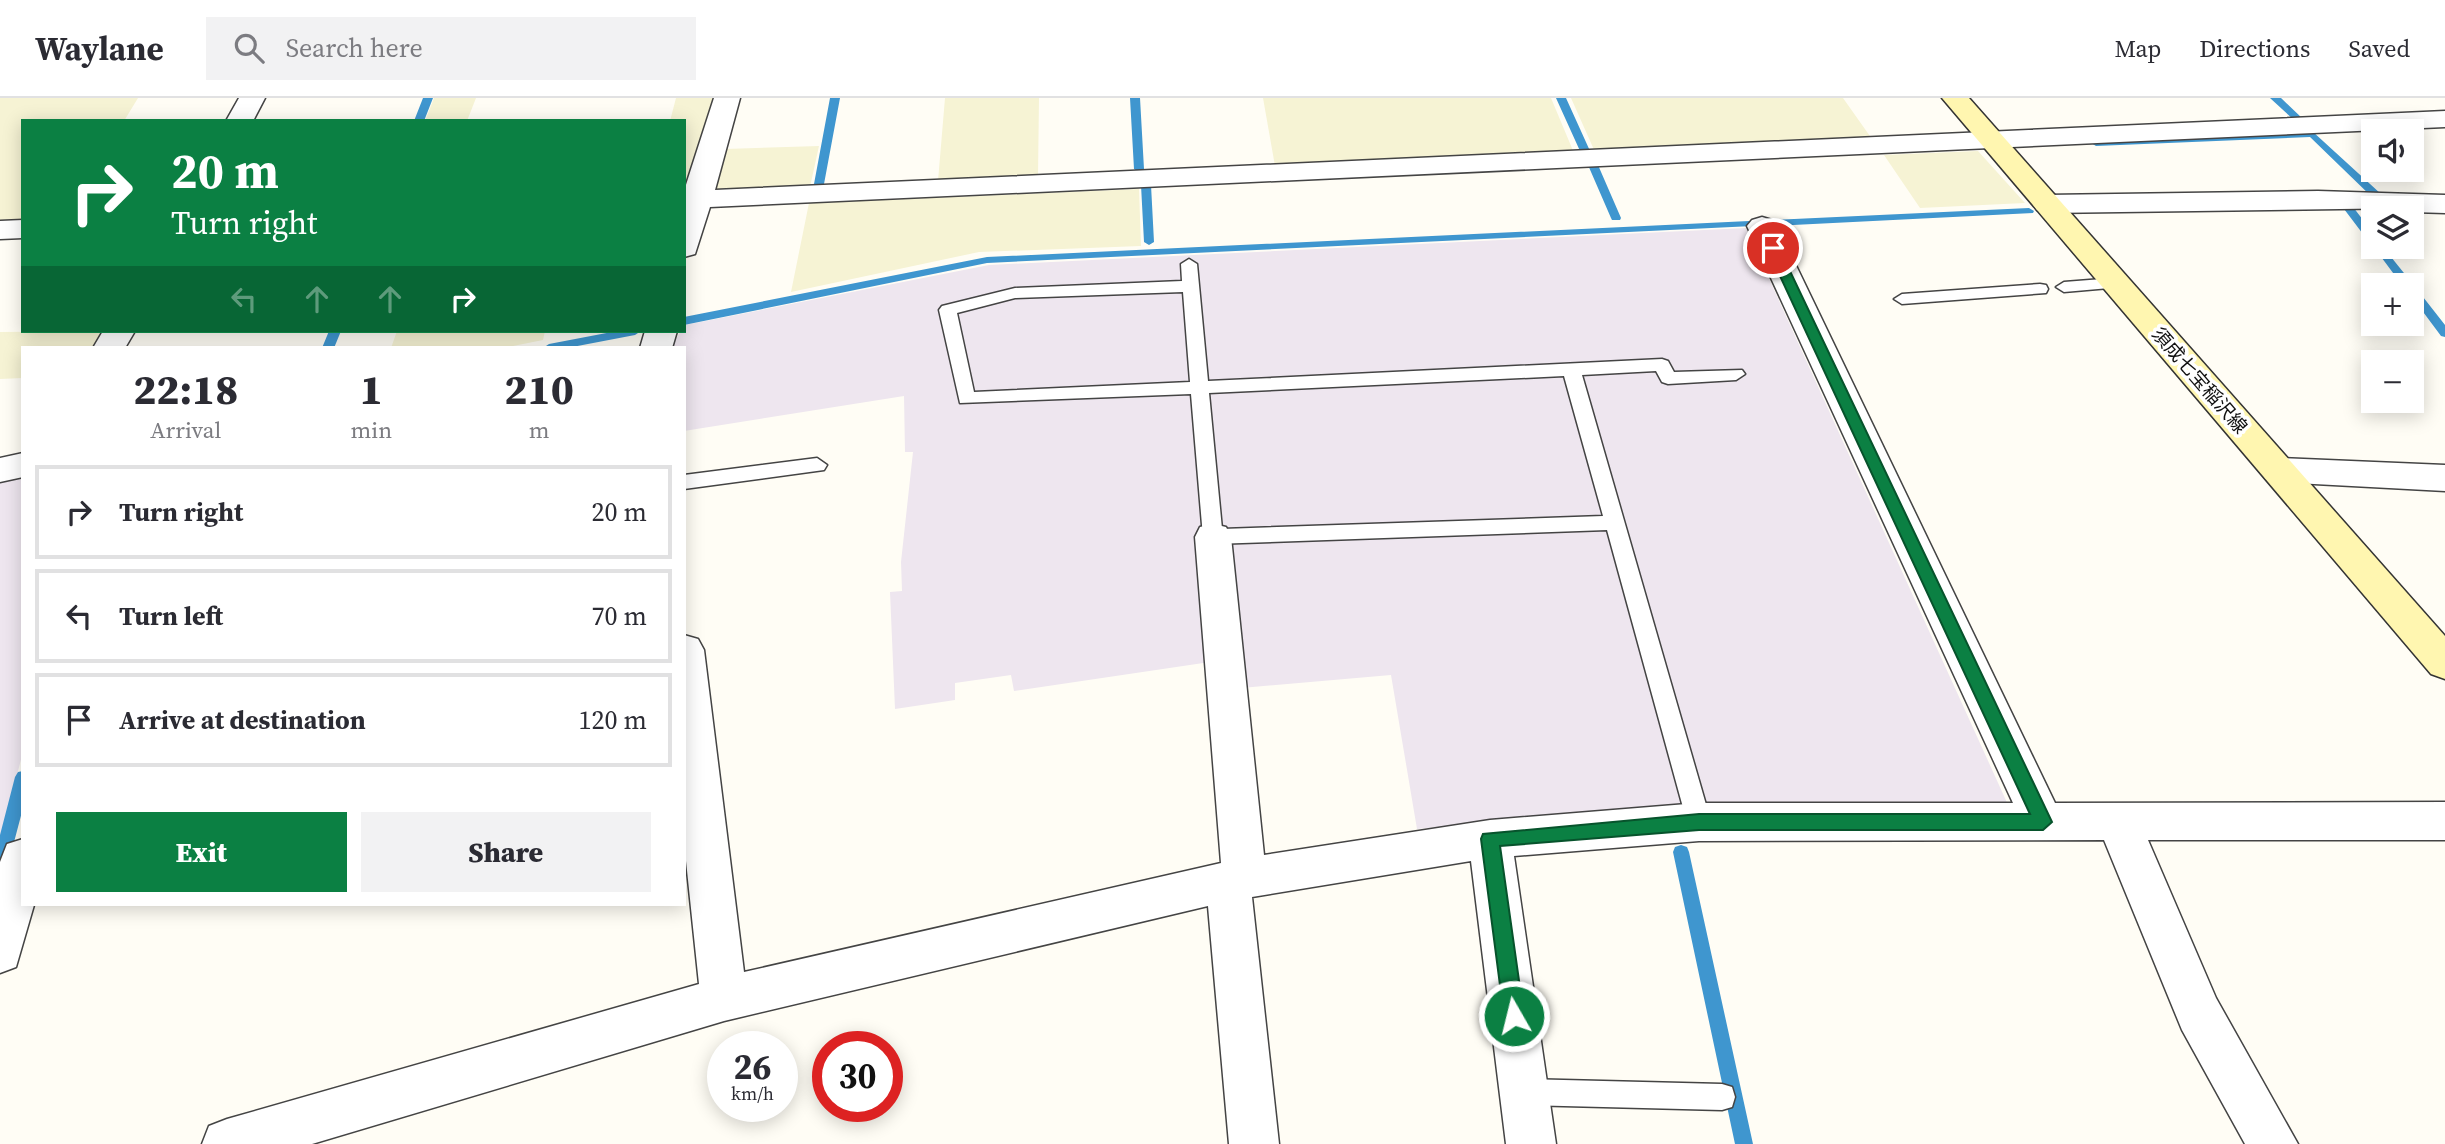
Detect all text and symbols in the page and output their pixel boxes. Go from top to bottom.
search box [206,17,696,80]
text: Waylane [35,26,164,71]
icon: search [230,29,268,67]
text: Search here [286,30,423,66]
text: Map [2114,32,2161,65]
text: Directions [2199,32,2310,65]
text: Saved [2348,32,2410,65]
map controls [2361,119,2424,413]
button: sound [2361,119,2424,182]
text: 20 m [171,137,279,204]
icon: right [56,147,147,238]
button: layers [2361,196,2424,259]
text: Turn right [171,201,317,245]
pin [1743,218,1803,278]
icon: arrive [1754,229,1792,267]
button: + [2361,273,2424,336]
icon: left [225,280,263,318]
icon: ahead [298,280,336,318]
icon: ahead [371,280,409,318]
icon: right [444,280,482,318]
street label: 須成七宝稲沢線 [2147,321,2253,439]
button: − [2361,350,2424,413]
text: 22:18 [133,360,238,418]
text: 1 [360,360,383,418]
text: 210 [504,360,574,418]
text: Arrival [150,414,221,446]
text: min [351,414,392,446]
text: m [529,414,549,446]
icon: right [60,493,98,531]
text: Turn right [119,494,243,530]
text: 20 m [592,494,647,530]
icon: left [60,597,98,635]
text: Turn left [119,598,223,634]
text: 70 m [592,598,647,634]
icon: arrive [60,701,98,739]
text: Arrive at destination [119,702,366,738]
text: 120 m [579,702,647,738]
button: Exit [56,812,347,892]
button: Share [361,812,651,892]
position arrow [1477,979,1551,1053]
speed limit sign: 30 [812,1031,903,1122]
text: 26 [734,1043,771,1091]
text: km/h [731,1081,774,1106]

